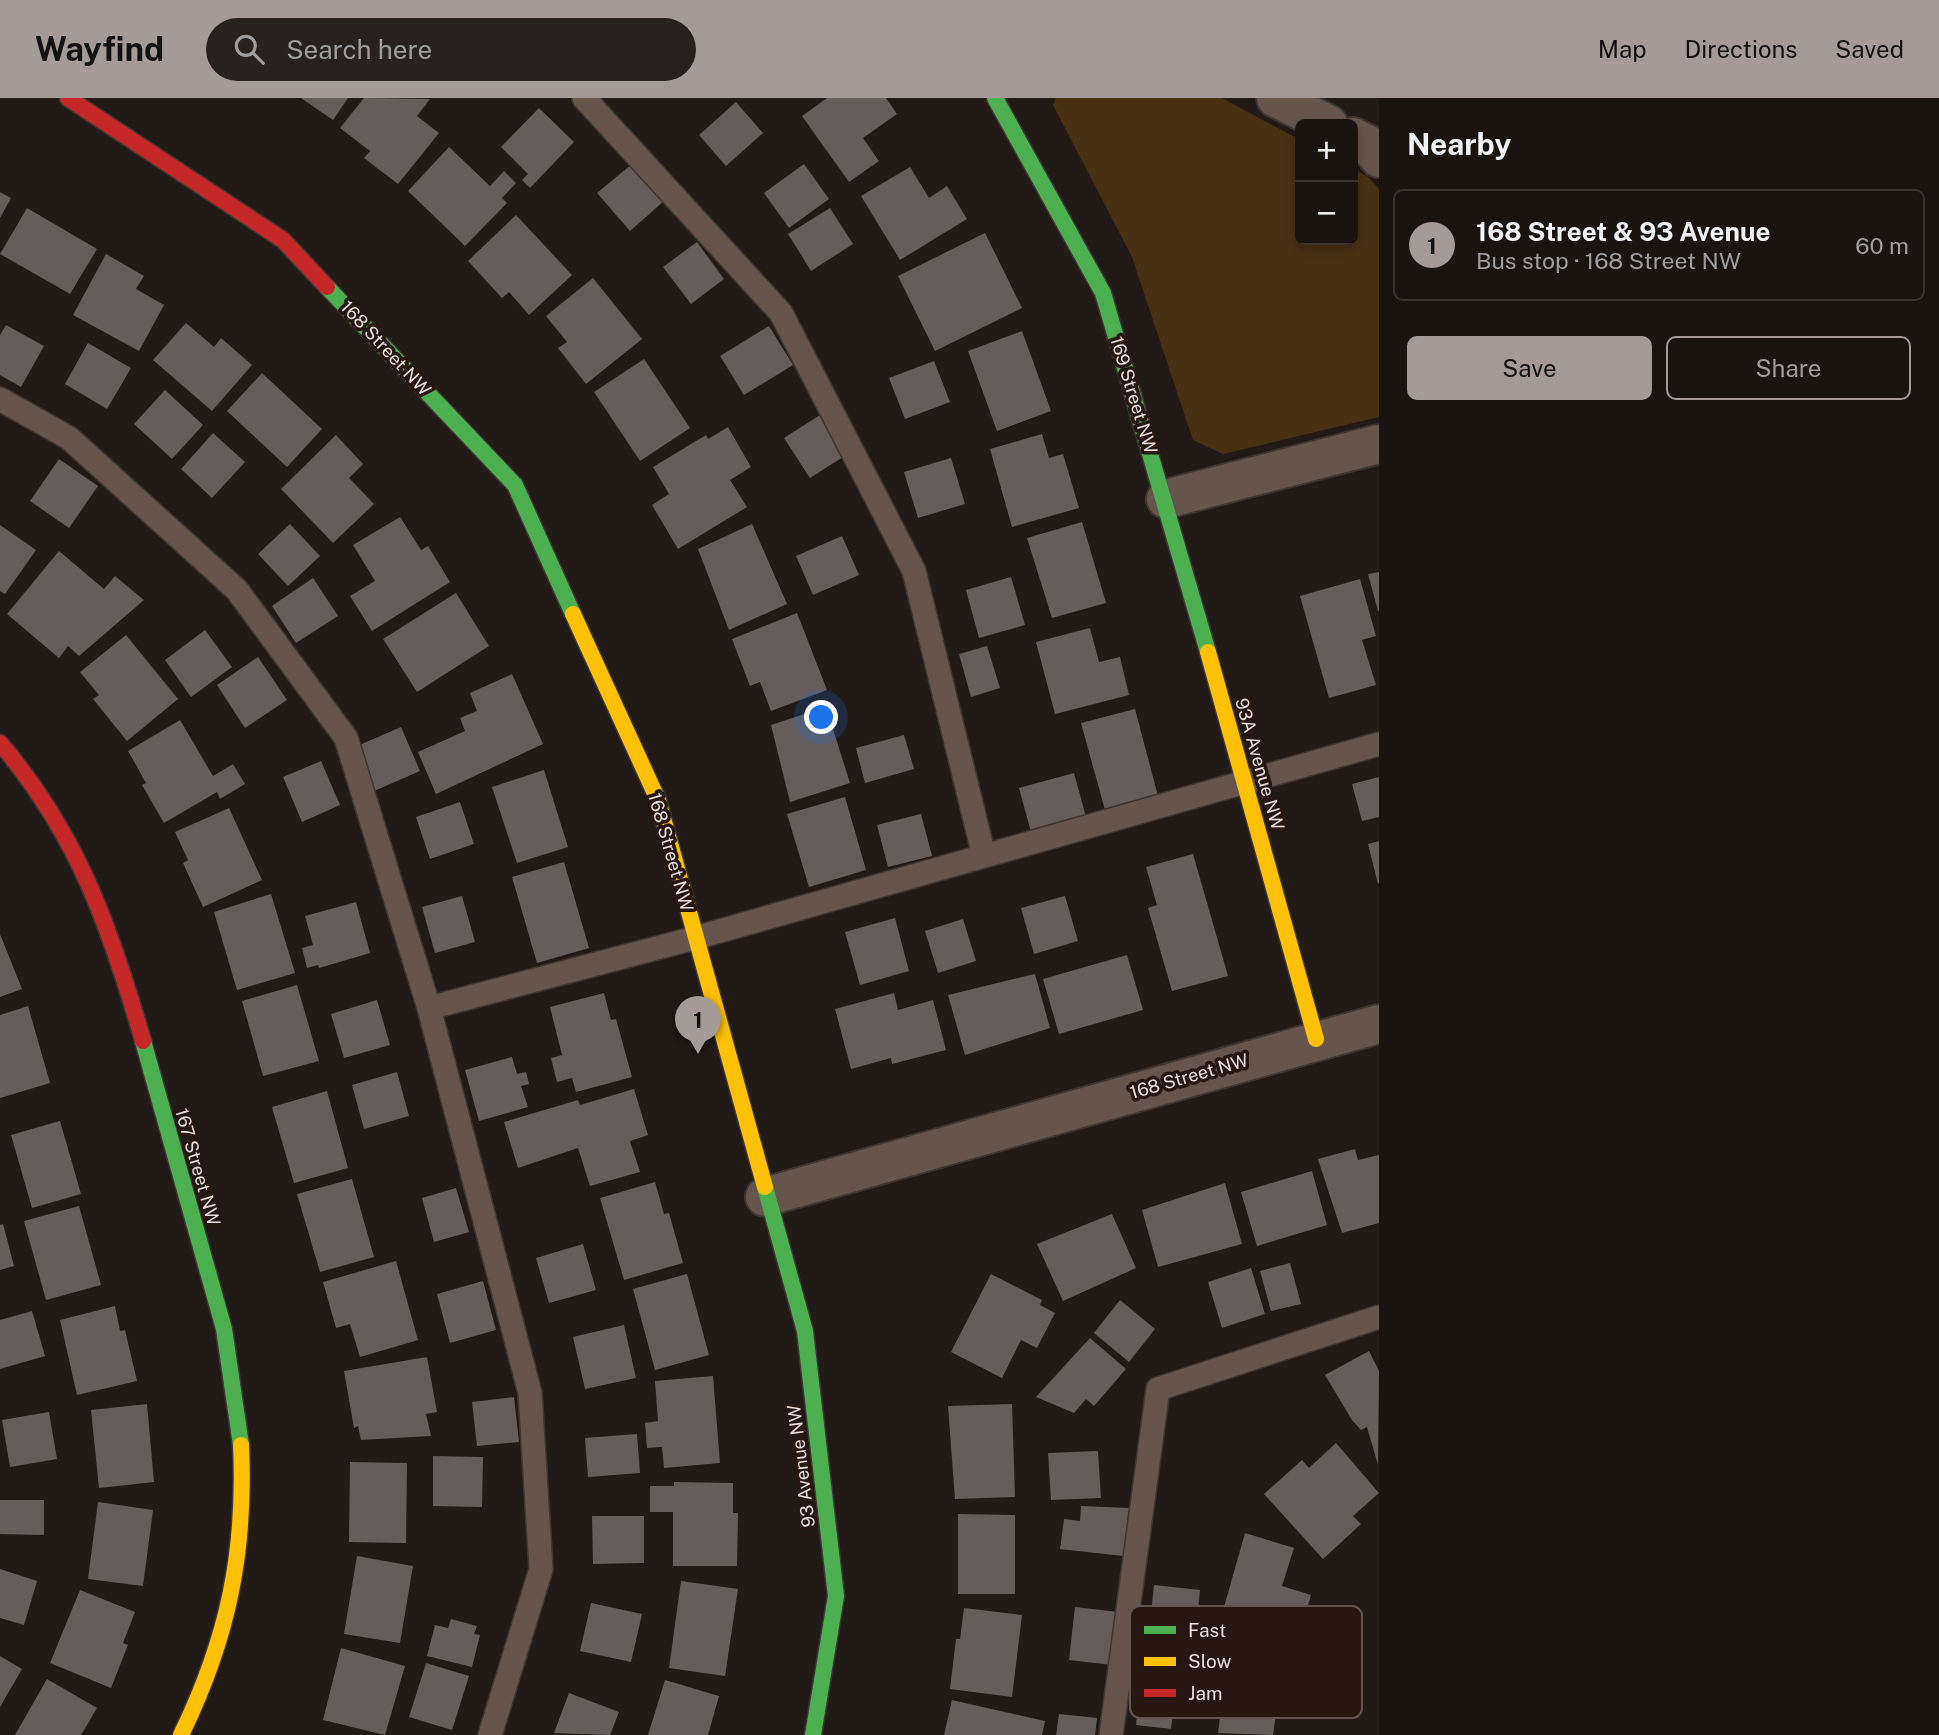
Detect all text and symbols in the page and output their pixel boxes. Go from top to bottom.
search box [206,18,696,81]
text: Wayfind [35,30,164,68]
icon: search [230,30,268,68]
text: Search here [286,34,432,65]
text: Map [1598,35,1647,63]
text: Directions [1685,35,1797,63]
text: Saved [1835,35,1904,63]
map controls [1295,119,1358,245]
button: + [1295,119,1358,182]
text: Nearby [1407,126,1511,162]
button: − [1295,182,1358,245]
text: 168 Street & 93 Avenue [1476,216,1770,247]
text: 1 [1427,232,1437,259]
text: 60 m [1855,232,1909,259]
text: Bus stop · 168 Street NW [1476,247,1741,274]
street label: 168 Street NW [337,296,435,400]
street label: 169 Street NW [1106,334,1162,456]
button: Save [1407,336,1652,400]
button: Share [1666,336,1911,400]
street label: 93A Avenue NW [1231,696,1289,832]
your location [804,700,838,734]
street label: 168 Street NW [644,790,698,914]
pin: 1 [675,996,721,1054]
street label: 168 Street NW [1127,1049,1251,1103]
street label: 167 Street NW [171,1106,225,1228]
street label: 93 Avenue NW [783,1403,819,1529]
legend [1130,1606,1362,1718]
text: Fast [1188,1619,1226,1641]
text: Slow [1188,1650,1232,1672]
text: Jam [1188,1682,1222,1704]

